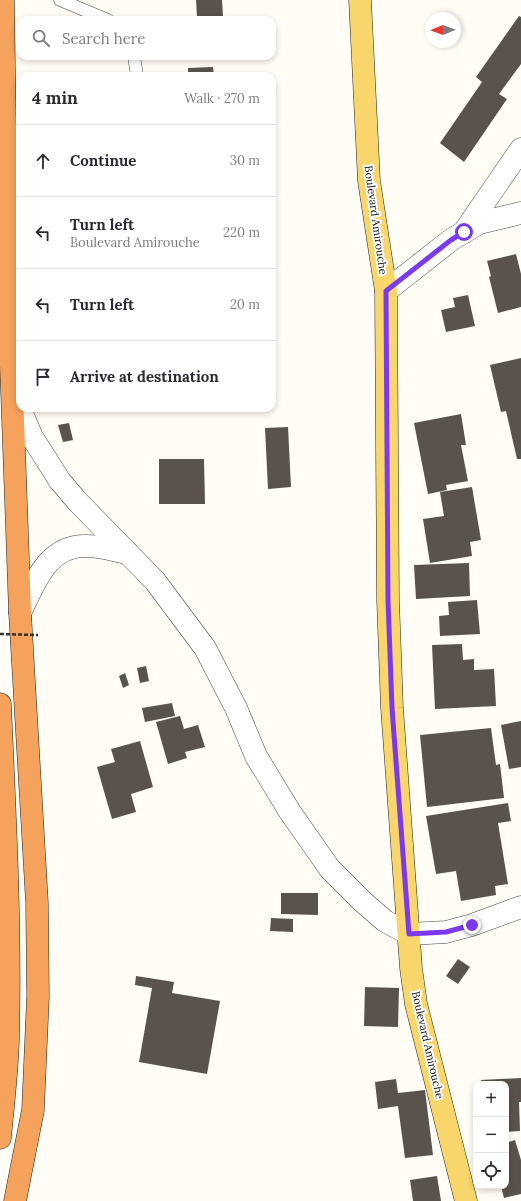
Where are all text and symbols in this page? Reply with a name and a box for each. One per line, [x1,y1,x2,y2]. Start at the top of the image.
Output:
north arrow [425,12,461,48]
search box [16,16,276,60]
icon: search [30,27,52,49]
text: Search here [62,29,145,48]
text: 4 min [32,87,78,109]
text: Walk · 270 m [184,90,260,107]
icon: ahead [32,150,54,172]
text: Continue [70,151,136,170]
text: 30 m [230,152,260,169]
street label: Boulevard Amirouche [361,165,391,275]
text: Turn left [70,215,134,234]
icon: left [32,222,54,244]
route start [455,223,473,241]
text: 220 m [223,224,260,241]
text: Boulevard Amirouche [70,234,200,251]
icon: left [32,294,54,316]
text: Turn left [70,295,134,314]
text: 20 m [230,296,260,313]
icon: arrive [32,366,54,388]
text: Arrive at destination [70,367,219,386]
route end [463,916,481,934]
street label: Boulevard Amirouche [409,990,447,1100]
map controls [473,1081,509,1189]
button: + [473,1081,509,1117]
button: − [473,1117,509,1153]
button: locate [473,1153,509,1189]

